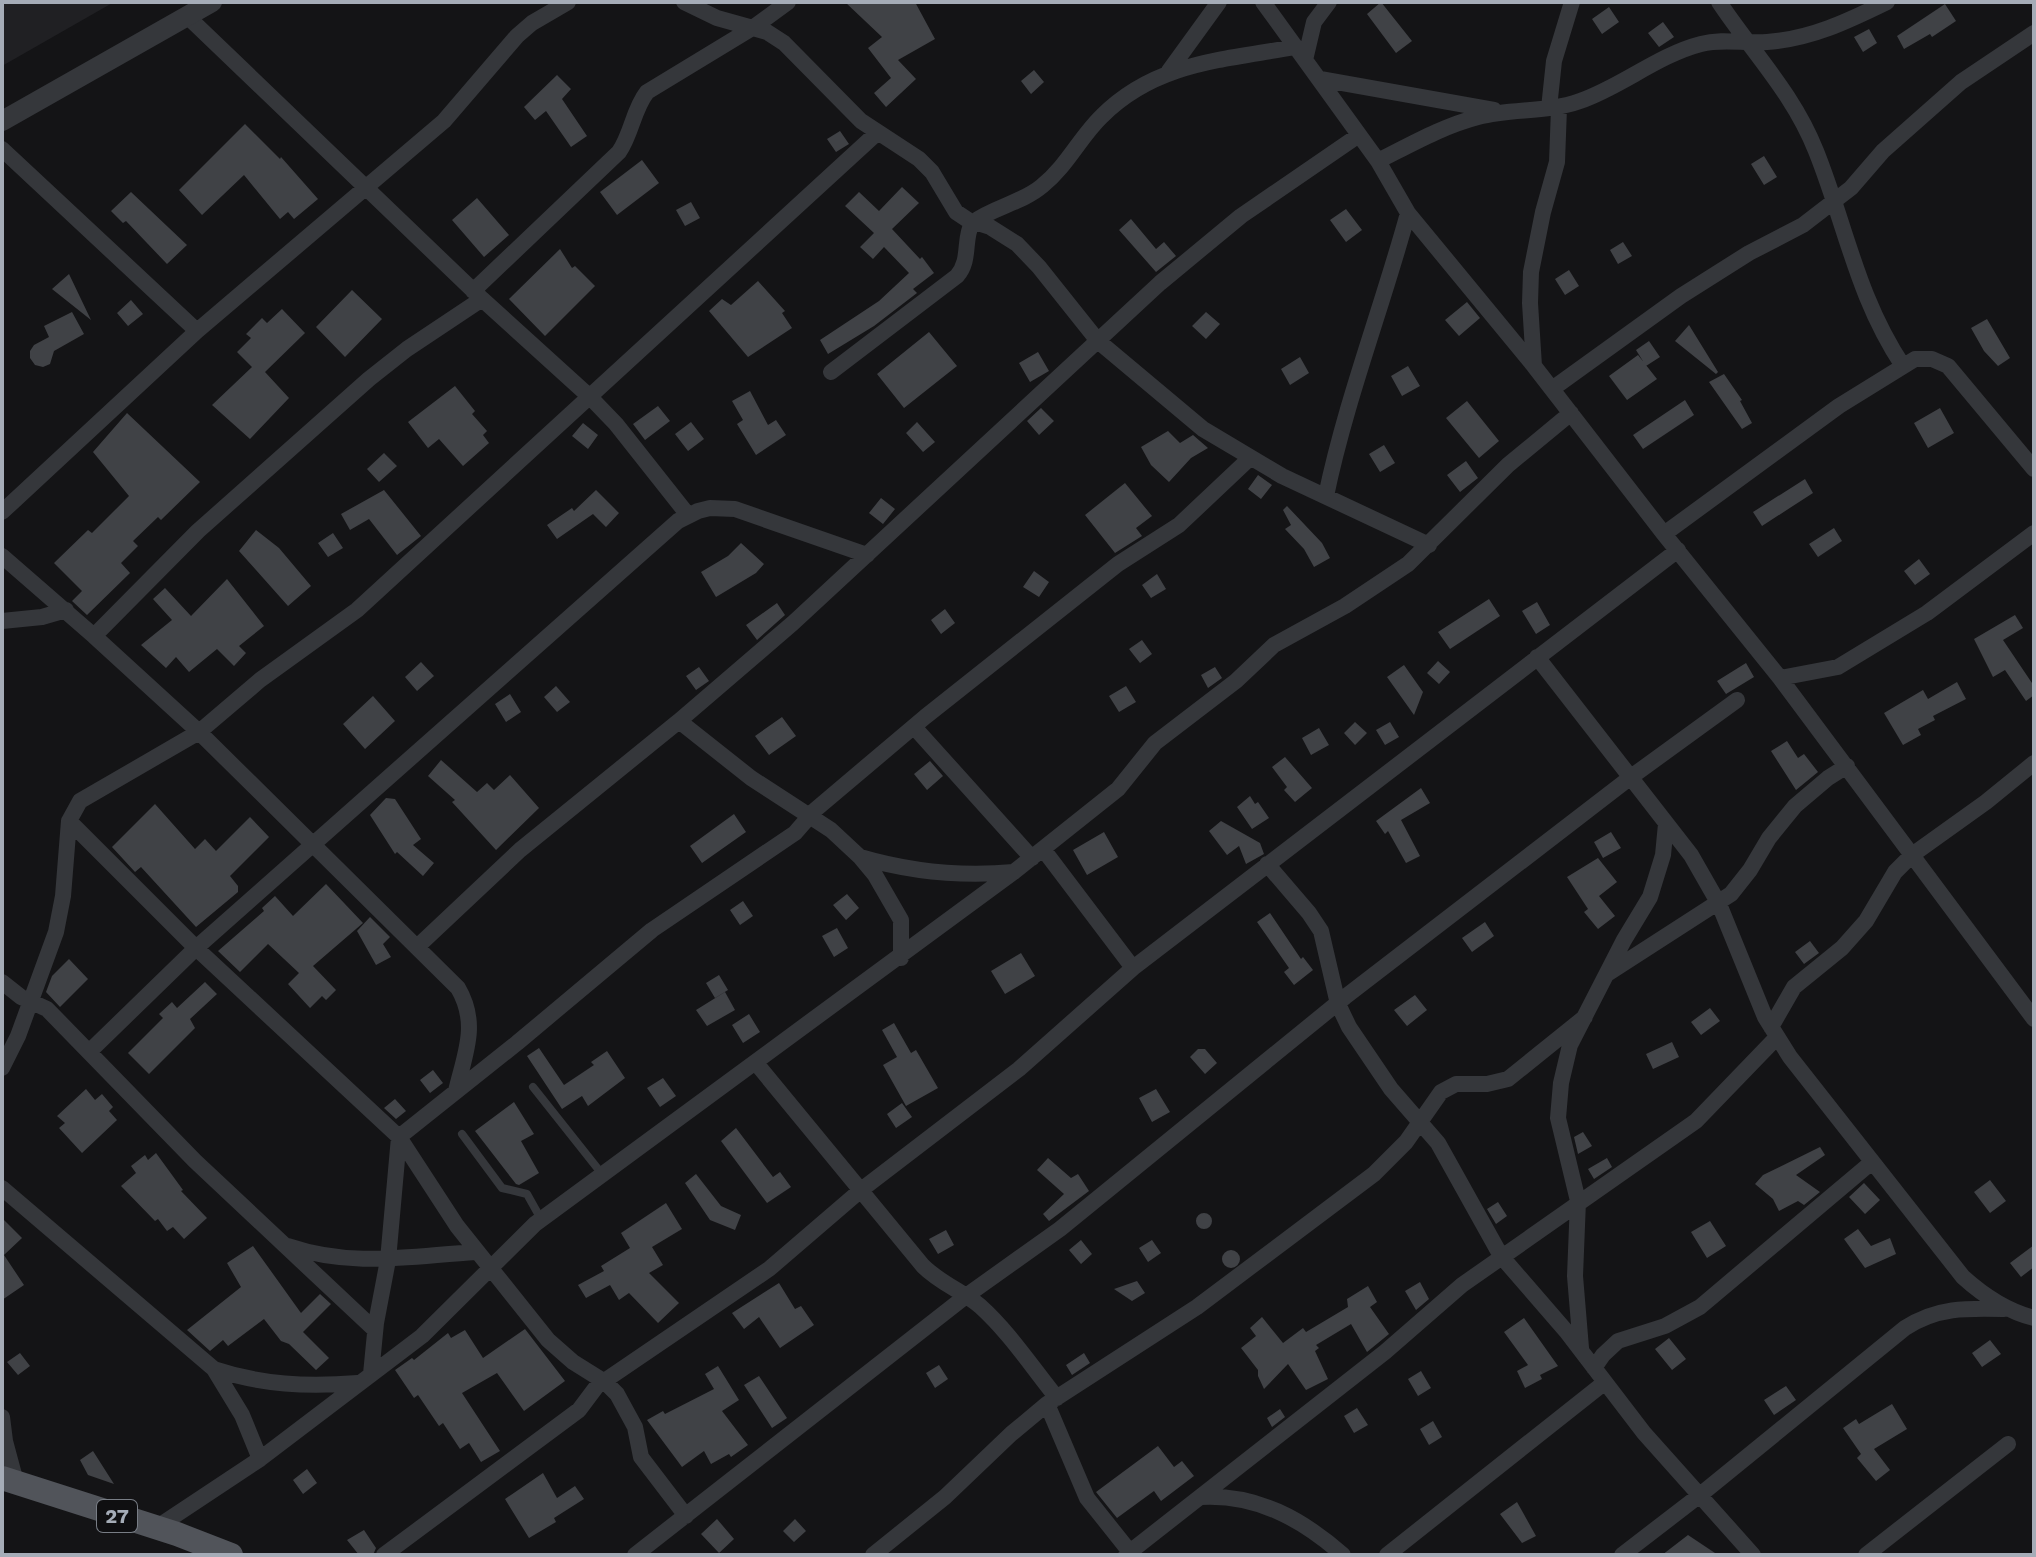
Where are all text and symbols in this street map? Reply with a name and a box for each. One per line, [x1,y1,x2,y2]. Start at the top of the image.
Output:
road number: 27 [97,1500,137,1532]

